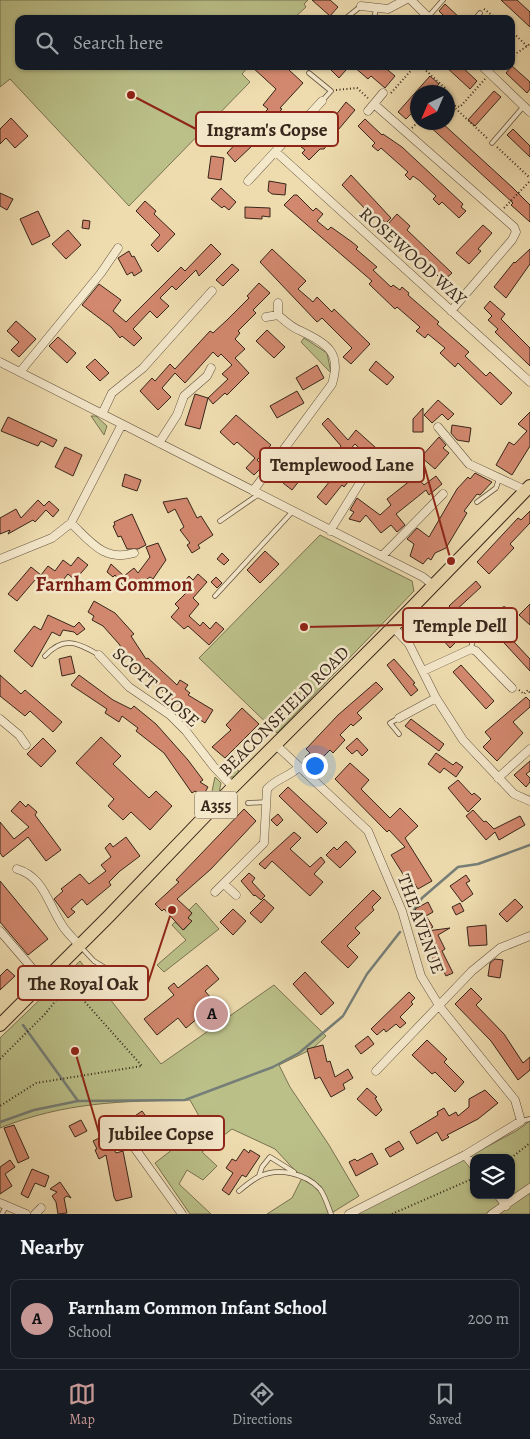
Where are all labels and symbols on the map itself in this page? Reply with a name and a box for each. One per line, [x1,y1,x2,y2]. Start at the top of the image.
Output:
north arrow [410,85,455,130]
callout: Ingram's Copse [196,112,338,146]
text: Ingram's Copse [206,117,328,143]
street label: ROSEWOOD WAY [354,201,473,311]
callout: Templewood Lane [260,448,424,482]
text: Templewood Lane [270,452,414,478]
district label: Farnham Common [35,571,193,598]
callout: Temple Dell [403,608,517,642]
text: Temple Dell [413,613,507,639]
street label: BEACONSFIELD ROAD [214,641,354,781]
street label: SCOTT CLOSE [107,642,205,732]
your location [302,753,328,779]
road number: A355 [195,792,237,818]
street label: THE AVENUE [392,871,450,977]
callout: The Royal Oak [18,966,148,1000]
text: The Royal Oak [28,971,138,997]
pin: A [196,995,228,1033]
callout: Jubilee Copse [99,1116,224,1150]
text: Jubilee Copse [108,1121,214,1147]

